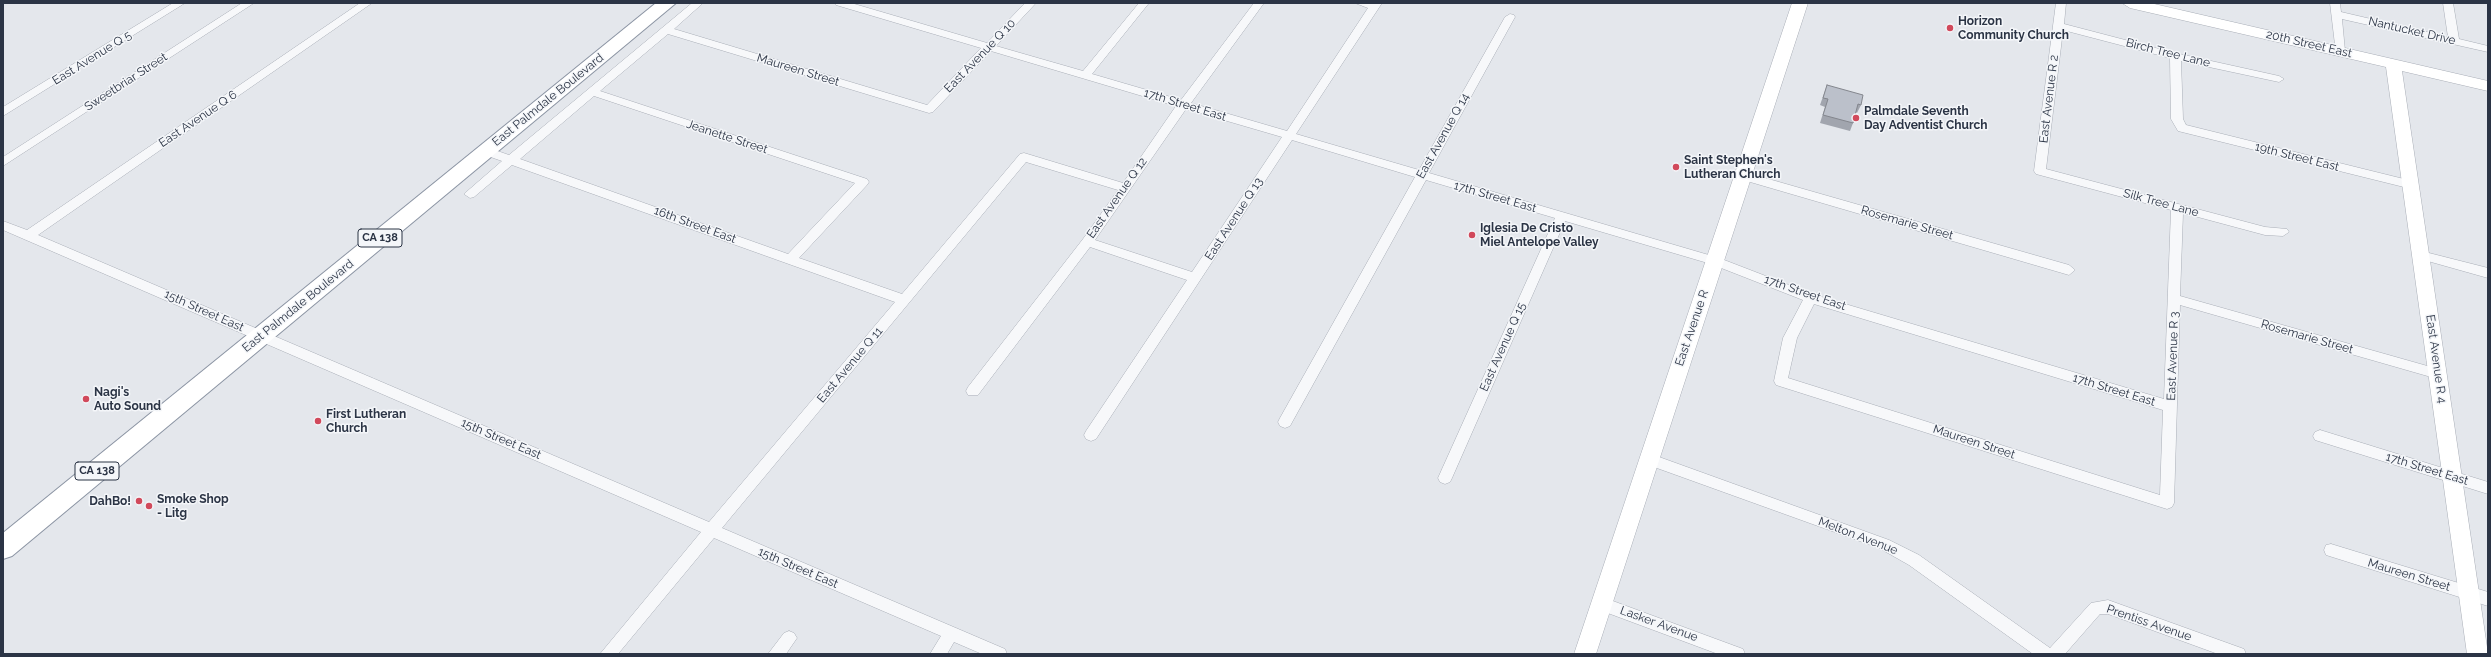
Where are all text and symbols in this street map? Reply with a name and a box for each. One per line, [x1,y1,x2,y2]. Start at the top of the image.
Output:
place label: Horizon Community Church [1958,14,2069,42]
street label: Nantucket Drive [2367,14,2457,48]
street label: East Avenue Q 10 [941,16,1019,96]
marker: Horizon Community Church [1945,23,1955,33]
street label: 20th Street East [2265,27,2353,61]
street label: East Avenue Q 5 [50,28,134,88]
street label: Birch Tree Lane [2124,36,2212,70]
street label: Sweetbriar Street [82,50,170,114]
street label: East Palmdale Boulevard [489,51,607,149]
street label: Maureen Street [755,51,841,89]
street label: East Avenue R 2 [2036,54,2062,144]
street label: 17th Street East [1142,86,1228,124]
street label: East Avenue Q 6 [156,88,240,150]
street label: East Avenue Q 14 [1414,91,1472,181]
place label: Palmdale Seventh Day Adventist Church [1864,104,1988,132]
marker: Palmdale Seventh Day Adventist Church [1851,113,1861,123]
street label: Jeanette Street [685,117,769,157]
street label: 19th Street East [2253,140,2341,174]
place label: Saint Stephen's Lutheran Church [1684,153,1781,181]
street label: East Avenue Q 12 [1084,155,1150,241]
marker: Saint Stephen's Lutheran Church [1671,162,1681,172]
street label: East Avenue Q 13 [1202,175,1266,263]
street label: 17th Street East [1452,178,1538,216]
street label: Silk Tree Lane [2122,186,2200,220]
street label: 16th Street East [652,203,738,247]
street label: Rosemarie Street [1859,203,1955,243]
place label: Iglesia De Cristo Miel Antelope Valley [1480,221,1599,249]
road number: CA 138 [358,229,402,247]
marker: Iglesia De Cristo Miel Antelope Valley [1467,230,1477,240]
street label: East Palmdale Boulevard [239,257,357,355]
street label: 17th Street East [1762,272,1848,314]
street label: 15th Street East [162,287,246,335]
street label: East Avenue R [1672,288,1712,368]
street label: East Avenue Q 15 [1477,300,1529,394]
street label: East Avenue R 3 [2164,311,2182,401]
street label: East Avenue R 4 [2423,314,2449,404]
street label: Rosemarie Street [2259,317,2355,357]
street label: East Avenue Q 11 [814,324,886,406]
street label: 17th Street East [2071,371,2157,409]
place label: Nagi's Auto Sound [94,385,161,413]
marker: Nagi's Auto Sound [81,394,91,404]
place label: First Lutheran Church [326,407,406,435]
marker: First Lutheran Church [313,416,323,426]
street label: 15th Street East [459,416,543,462]
street label: Maureen Street [1931,422,2017,462]
street label: 17th Street East [2384,450,2470,488]
road number: CA 138 [75,462,119,480]
place label: Smoke Shop - Litg [157,492,229,520]
place label: DahBo! [89,494,131,508]
marker: DahBo! [134,496,144,506]
marker: Smoke Shop - Litg [144,501,154,511]
street label: Melton Avenue [1816,514,1900,558]
street label: 15th Street East [756,545,840,591]
street label: Maureen Street [2366,556,2452,594]
street label: Prentiss Avenue [2105,602,2193,644]
street label: Lasker Avenue [1618,603,1700,645]

